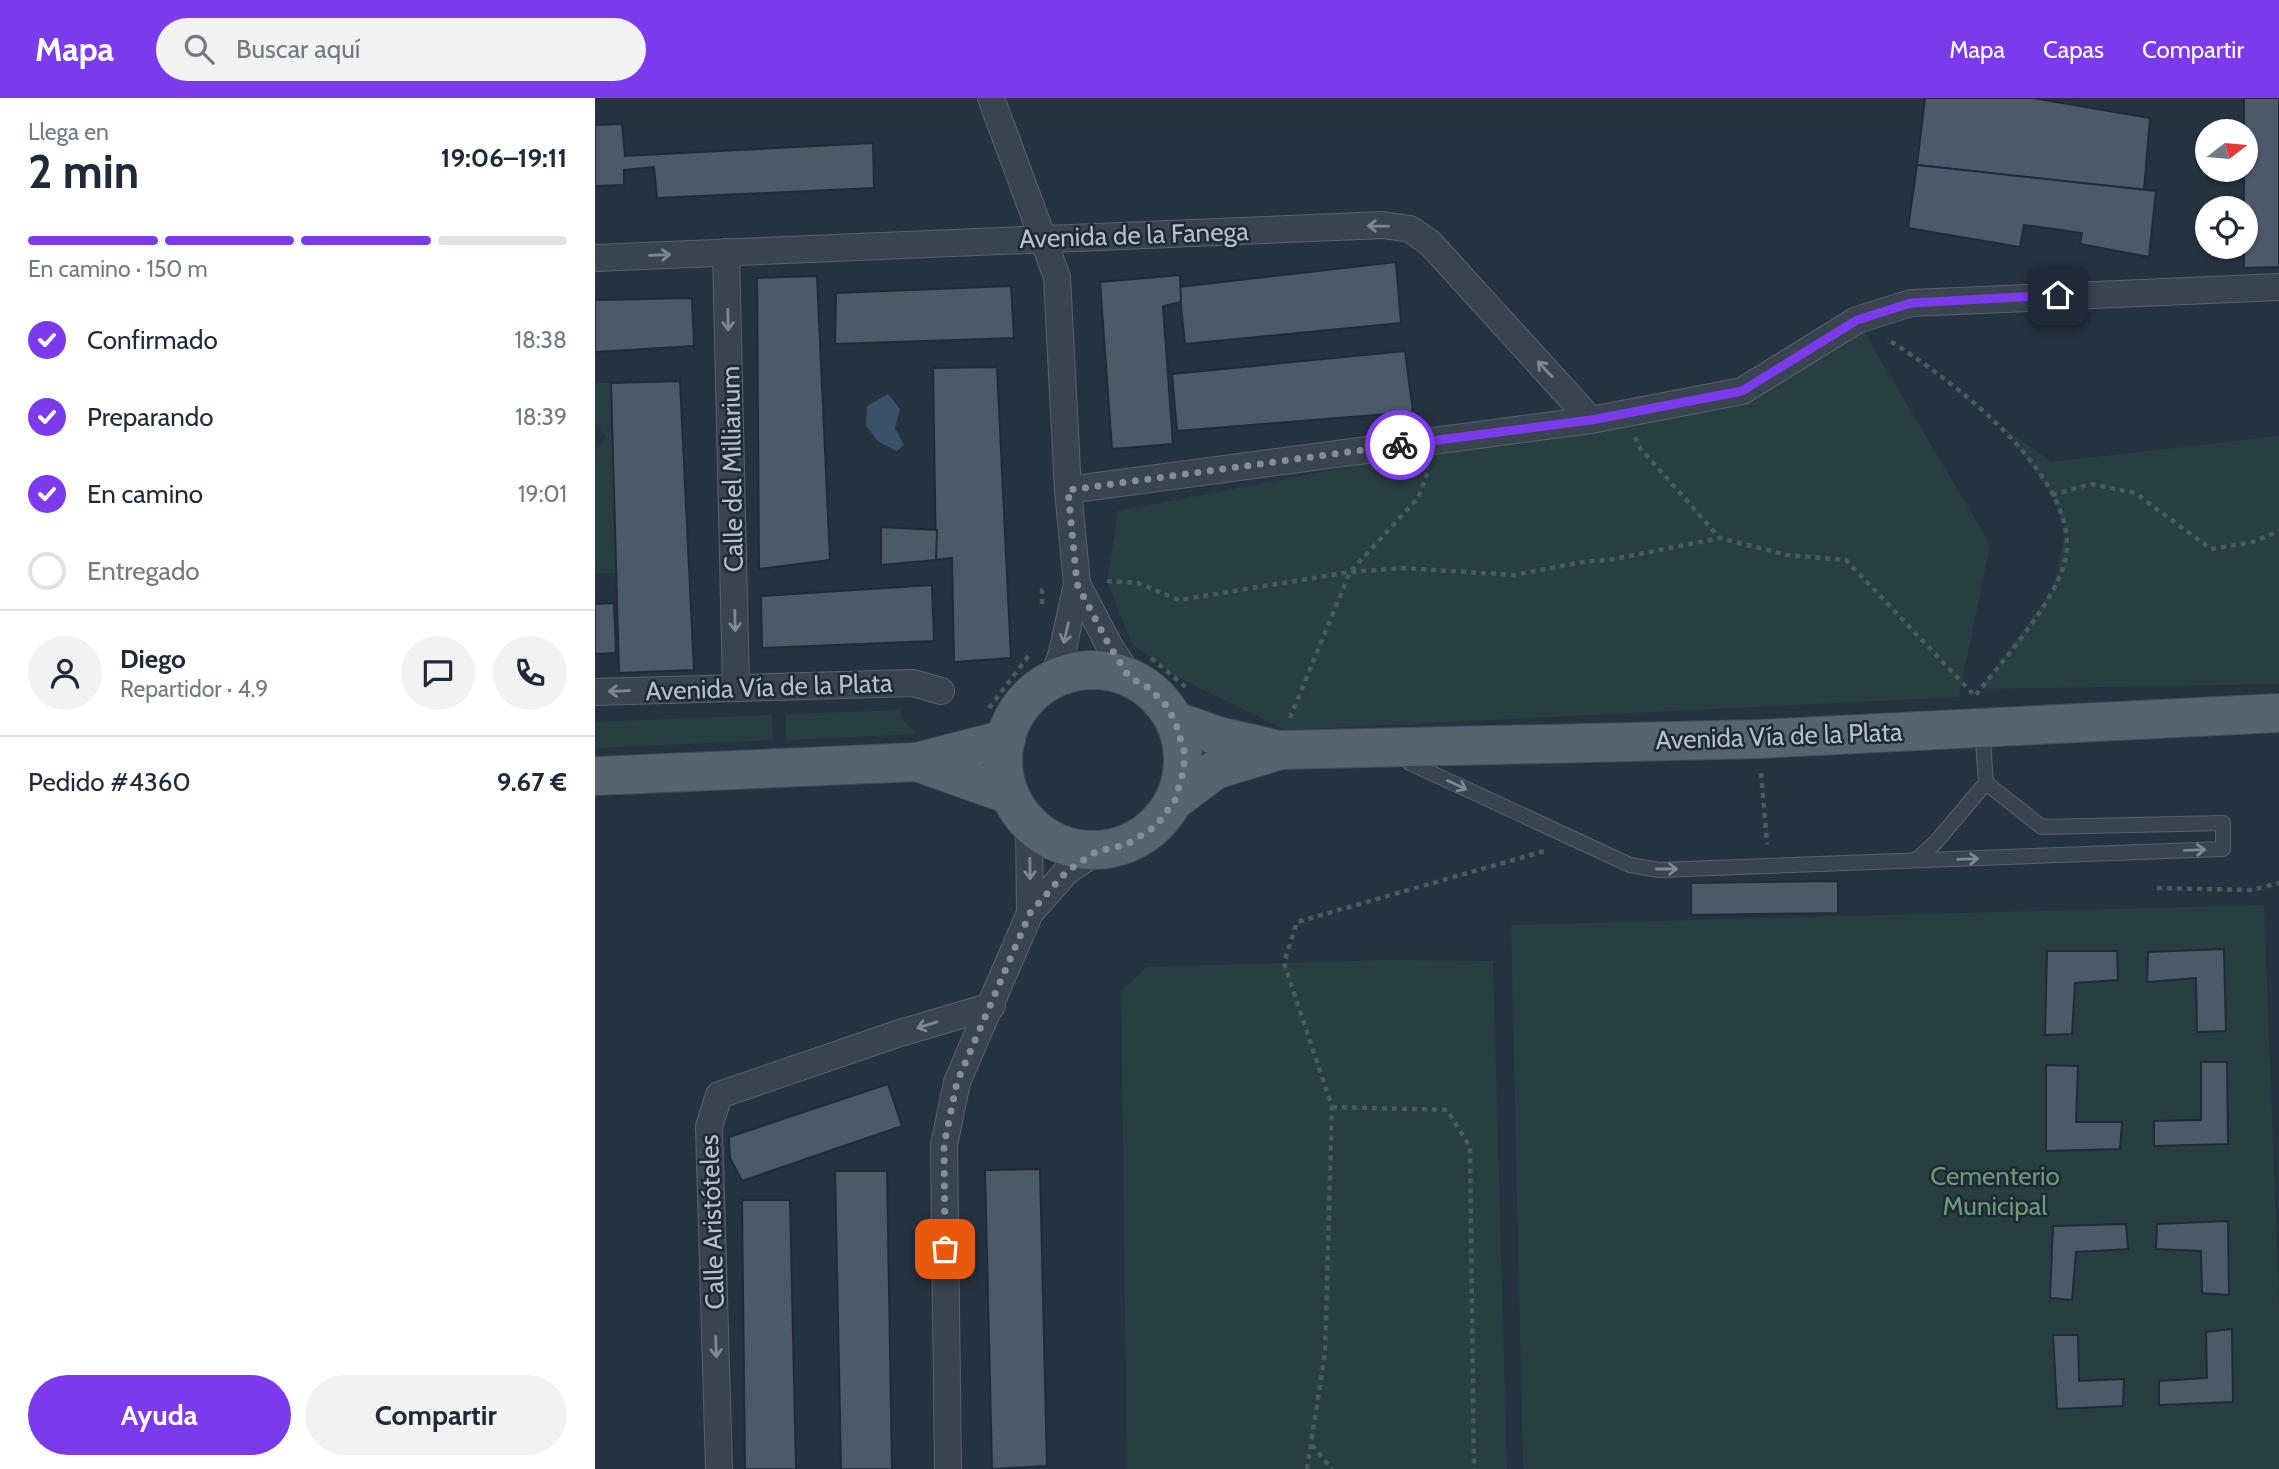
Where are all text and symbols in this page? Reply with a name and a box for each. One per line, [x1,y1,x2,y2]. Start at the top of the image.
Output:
search box [156,18,646,81]
text: Mapa [35,29,114,69]
icon: search [180,30,218,68]
text: Buscar aquí [236,33,360,65]
text: Mapa [1949,35,2005,64]
text: Capas [2043,35,2104,64]
text: Compartir [2142,35,2244,64]
text: Llega en [28,118,109,146]
north arrow [2195,119,2257,182]
map controls [2195,119,2258,259]
text: 19:06–19:11 [441,142,567,174]
text: 2 min [28,144,139,200]
button: locate [2195,196,2258,259]
street label: Avenida de la Fanega [1019,215,1250,255]
one-way arrow [1367,219,1390,233]
one-way arrow [649,248,672,261]
text: En camino · 150 m [28,255,208,283]
pin [2028,265,2088,325]
icon: home [2039,276,2077,314]
one-way arrow [721,308,735,331]
icon: check [28,321,66,359]
text: Confirmado [87,324,218,356]
text: 18:38 [514,326,567,354]
one-way arrow [1537,361,1554,378]
street label: Calle del Milliarium [714,366,750,572]
icon: check [28,398,66,436]
text: Preparando [87,401,214,433]
text: 18:39 [515,403,567,431]
courier [1365,410,1435,480]
icon: bike [1381,426,1419,464]
icon: check [28,475,66,513]
text: En camino [87,478,203,510]
text: 19:01 [518,480,567,508]
text: Entregado [87,555,200,587]
one-way arrow [728,609,742,632]
one-way arrow [1059,621,1072,643]
button: person [28,636,102,710]
button: chat [401,636,475,710]
button: phone [493,636,567,710]
text: Diego [120,643,186,675]
street label: Avenida Vía de la Plata [645,667,894,707]
text: Repartidor · 4.9 [120,675,268,703]
one-way arrow [608,684,631,698]
street label: Avenida Vía de la Plata [1655,716,1904,756]
text: Pedido #4360 [28,766,191,798]
text: 9.67 € [497,766,567,798]
one-way arrow [1446,779,1468,792]
one-way arrow [2183,844,2206,857]
one-way arrow [1956,852,1979,865]
one-way arrow [1023,857,1036,880]
one-way arrow [1655,862,1678,876]
one-way arrow [916,1020,938,1033]
street label: Calle Aristóteles [693,1134,731,1310]
park label: Cementerio Municipal [1930,1160,2060,1222]
pin [915,1219,975,1279]
icon: bag [926,1230,964,1268]
one-way arrow [709,1335,722,1358]
button: Ayuda [28,1375,291,1455]
button: Compartir [305,1375,567,1455]

